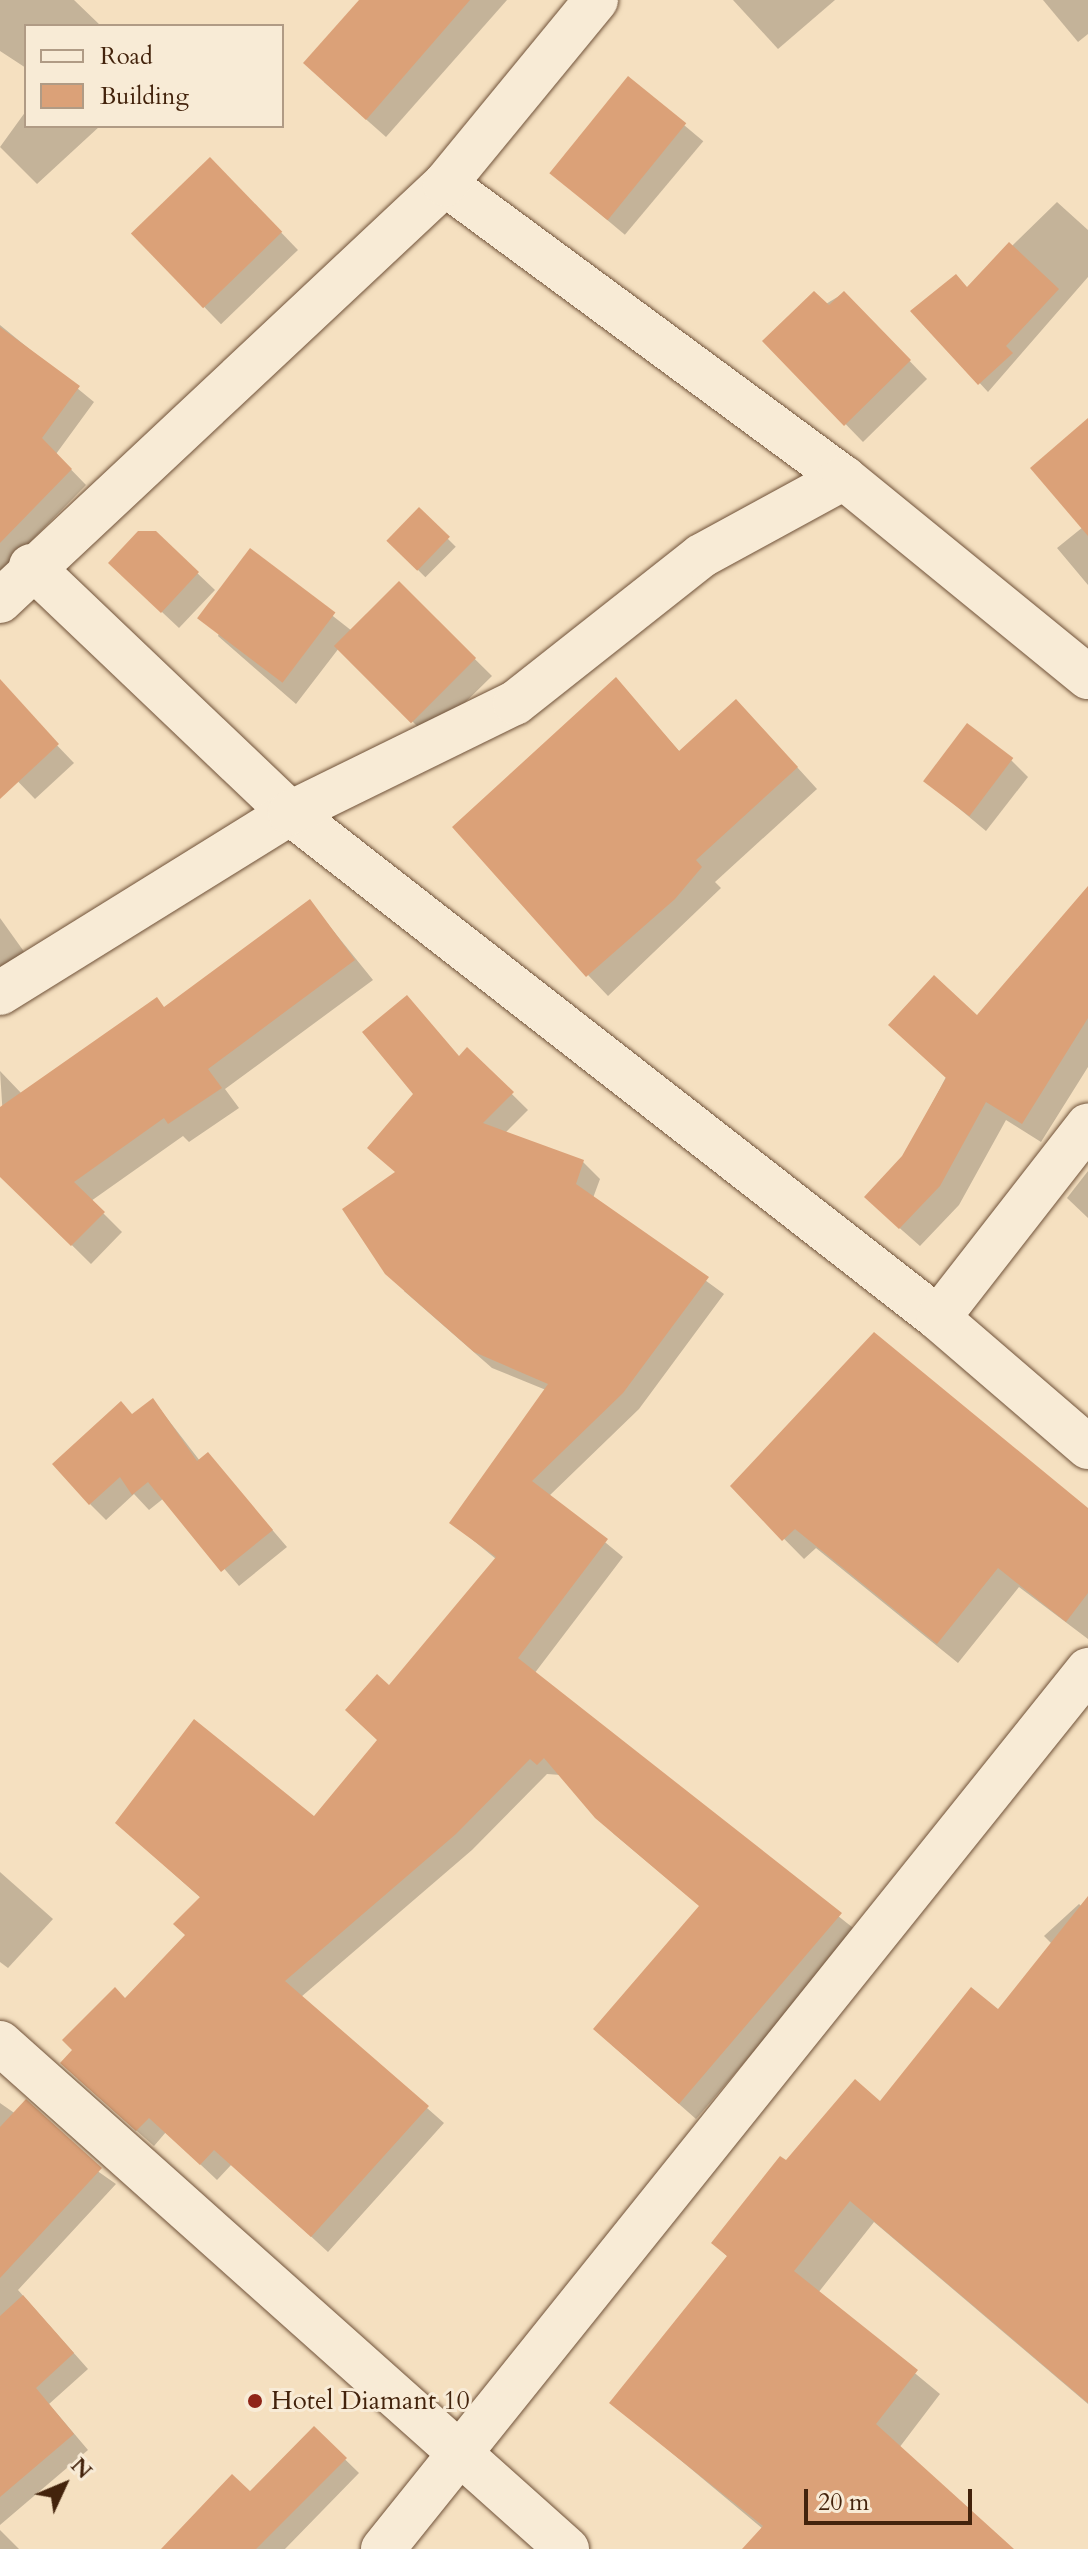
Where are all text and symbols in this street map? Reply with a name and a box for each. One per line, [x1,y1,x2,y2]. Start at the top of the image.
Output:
legend [24,24,284,128]
text: Road [100,40,153,73]
text: Building [100,80,189,113]
place label: Hotel Diamant 10 [271,2385,470,2417]
marker: Hotel Diamant 10 [246,2392,264,2410]
north arrow [24,2445,104,2525]
text: N [64,2451,99,2486]
scale bar [808,2473,976,2523]
text: 20 m [818,2486,869,2519]

